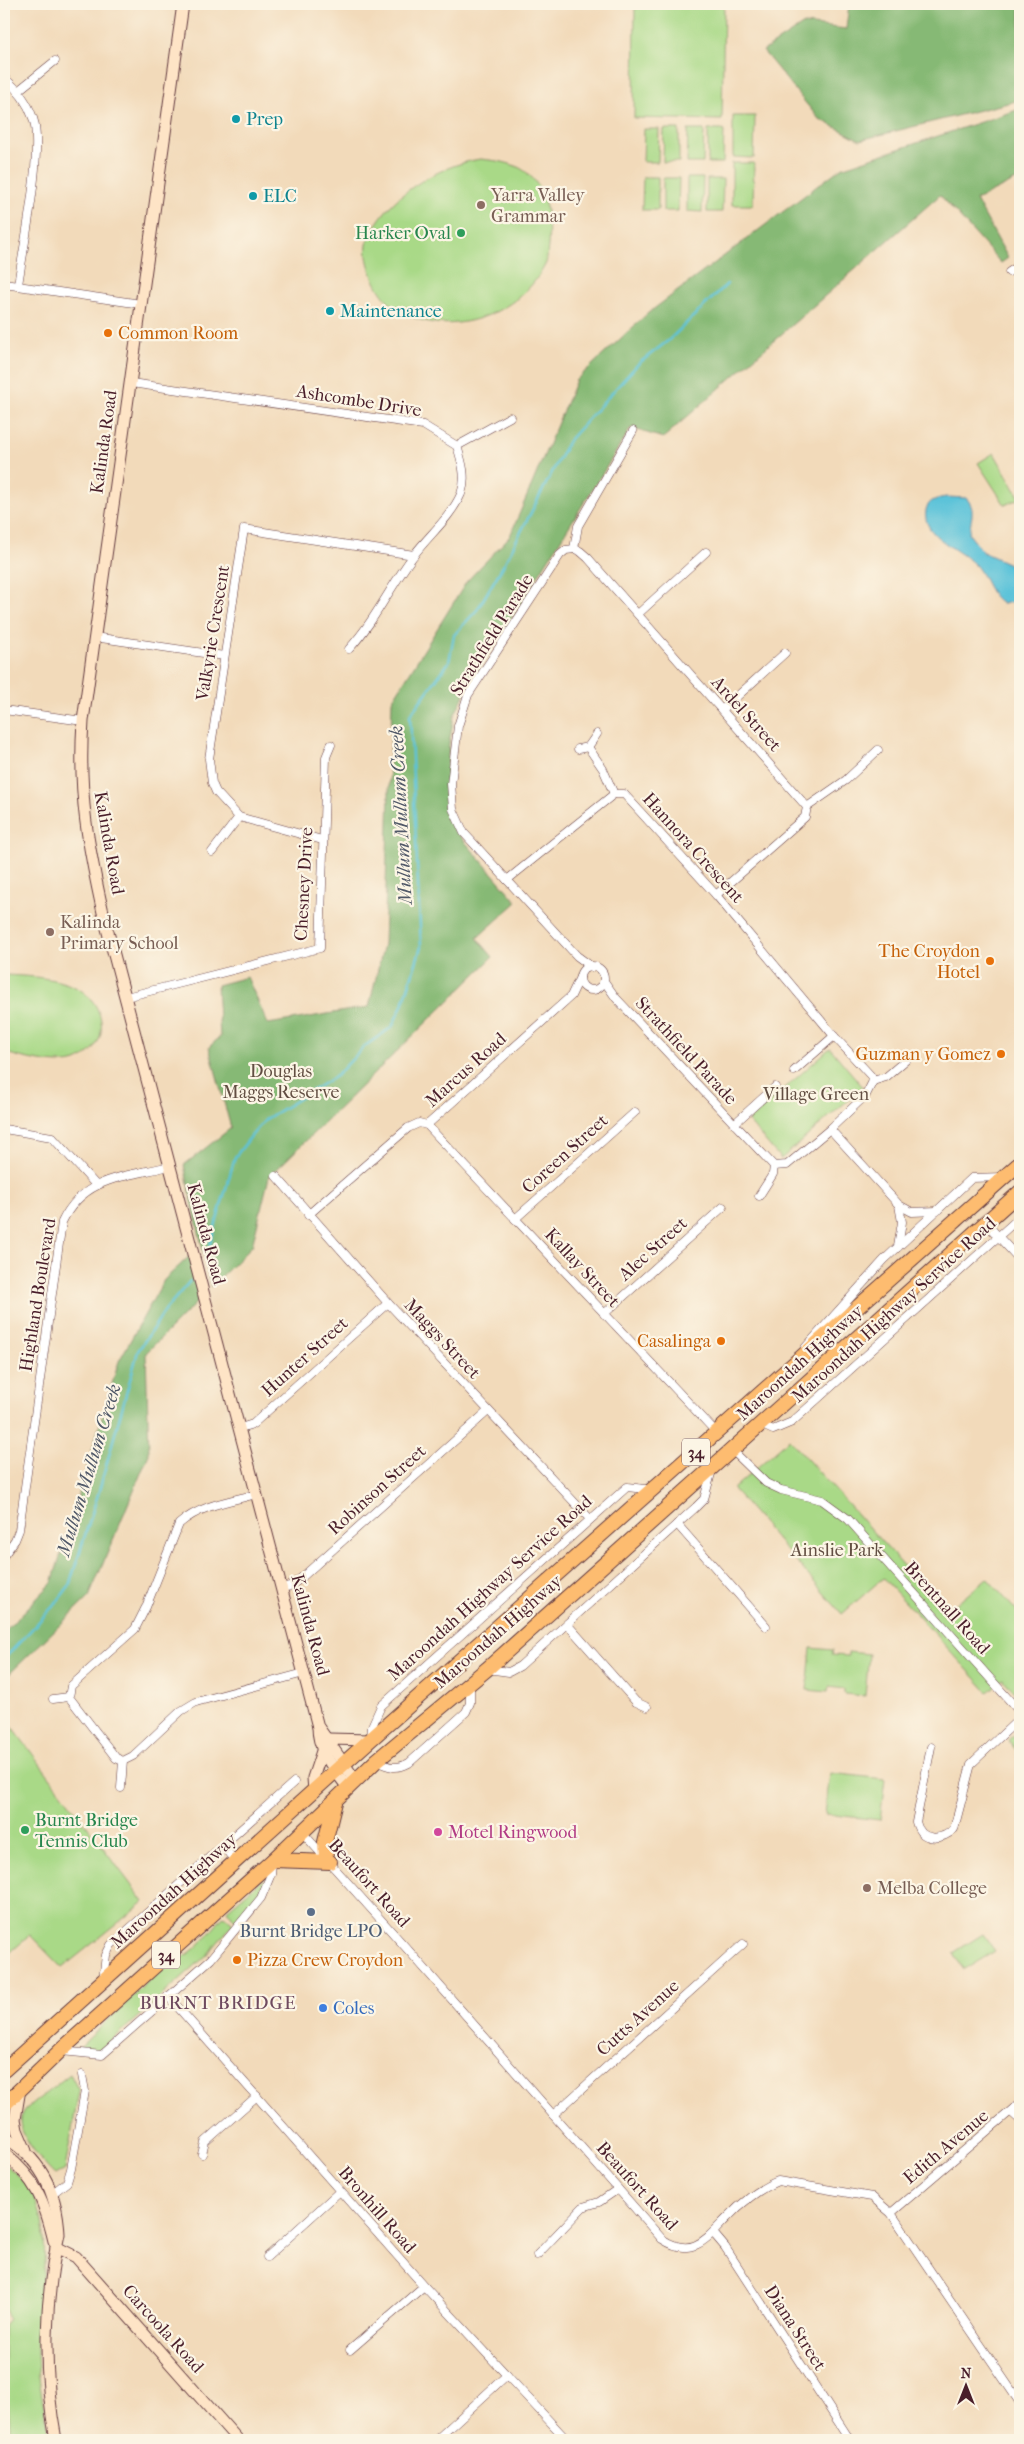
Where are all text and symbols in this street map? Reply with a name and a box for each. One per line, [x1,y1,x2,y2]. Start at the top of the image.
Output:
place label: Prep [246,109,283,130]
marker: Prep [230,113,242,125]
place label: Yarra Valley Grammar [490,185,586,227]
place label: ELC [263,186,297,207]
marker: ELC [247,190,259,202]
marker: Yarra Valley Grammar [475,199,487,211]
place label: Harker Oval [355,223,451,244]
marker: Harker Oval [455,227,467,239]
place label: Maintenance [340,301,442,322]
marker: Maintenance [324,305,336,317]
place label: Common Room [118,323,238,344]
marker: Common Room [102,327,114,339]
street label: Ashcombe Drive [294,381,423,421]
street label: Kalinda Road [86,389,122,495]
street label: Valkyrie Crescent [192,563,234,703]
street label: Strathfield Parade [446,570,538,700]
street label: Ardel Street [706,671,786,756]
water label: Mullum Mullum Creek [385,725,417,907]
street label: Hannora Crescent [638,789,748,908]
street label: Kalinda Road [90,790,128,896]
street label: Chesney Drive [291,826,317,942]
place label: Kalinda Primary School [60,912,179,954]
marker: Kalinda Primary School [44,926,56,938]
place label: The Croydon Hotel [878,941,981,983]
marker: The Croydon Hotel [984,955,996,967]
street label: Strathfield Parade [631,993,741,1109]
street label: Marcus Road [421,1028,511,1112]
place label: Guzman y Gomez [856,1044,991,1065]
marker: Guzman y Gomez [995,1048,1007,1060]
park label: Douglas Maggs Reserve [222,1061,340,1103]
park label: Village Green [762,1084,870,1105]
street label: Coreen Street [518,1110,613,1198]
street label: Kalinda Road [182,1181,230,1287]
street label: Alec Street [614,1212,692,1286]
street label: Maroondah Highway Service Road [787,1213,1001,1407]
street label: Highland Boulevard [15,1216,61,1373]
street label: Kallay Street [540,1224,624,1312]
street label: Maggs Street [400,1295,485,1384]
street label: Maroondah Highway [732,1301,868,1425]
street label: Hunter Street [258,1312,353,1401]
place label: Casalinga [637,1331,712,1352]
marker: Casalinga [715,1335,727,1347]
water label: Mullum Mullum Creek [52,1381,126,1561]
road number: 34 [682,1438,710,1465]
street label: Robinson Street [324,1440,431,1539]
street label: Maroondah Highway Service Road [383,1491,597,1685]
park label: Ainslie Park [790,1540,884,1561]
street label: Brentnall Road [900,1557,994,1659]
street label: Maroondah Highway [430,1571,566,1693]
street label: Kalinda Road [286,1572,334,1678]
place label: Burnt Bridge Tennis Club [35,1810,138,1852]
place label: Motel Ringwood [448,1822,577,1843]
marker: Burnt Bridge Tennis Club [19,1824,31,1836]
marker: Motel Ringwood [432,1826,444,1838]
street label: Maroondah Highway [107,1828,242,1953]
street label: Beaufort Road [324,1834,414,1932]
place label: Melba College [877,1878,987,1899]
marker: Melba College [861,1882,873,1894]
marker: Burnt Bridge LPO [305,1906,317,1918]
place label: Burnt Bridge LPO [240,1921,382,1942]
road number: 34 [152,1942,180,1968]
place label: Pizza Crew Croydon [247,1950,404,1971]
marker: Pizza Crew Croydon [231,1954,243,1966]
street label: Cutts Avenue [592,1975,684,2060]
district label: BURNT BRIDGE [139,1992,297,2014]
place label: Coles [333,1998,375,2019]
marker: Coles [317,2002,329,2014]
street label: Edith Avenue [899,2105,993,2189]
street label: Beaufort Road [592,2137,682,2235]
street label: Bronhill Road [334,2162,420,2258]
street label: Carcoola Road [118,2281,208,2378]
street label: Diana Street [760,2281,831,2375]
north arrow [942,2362,992,2412]
text: N [961,2365,972,2382]

